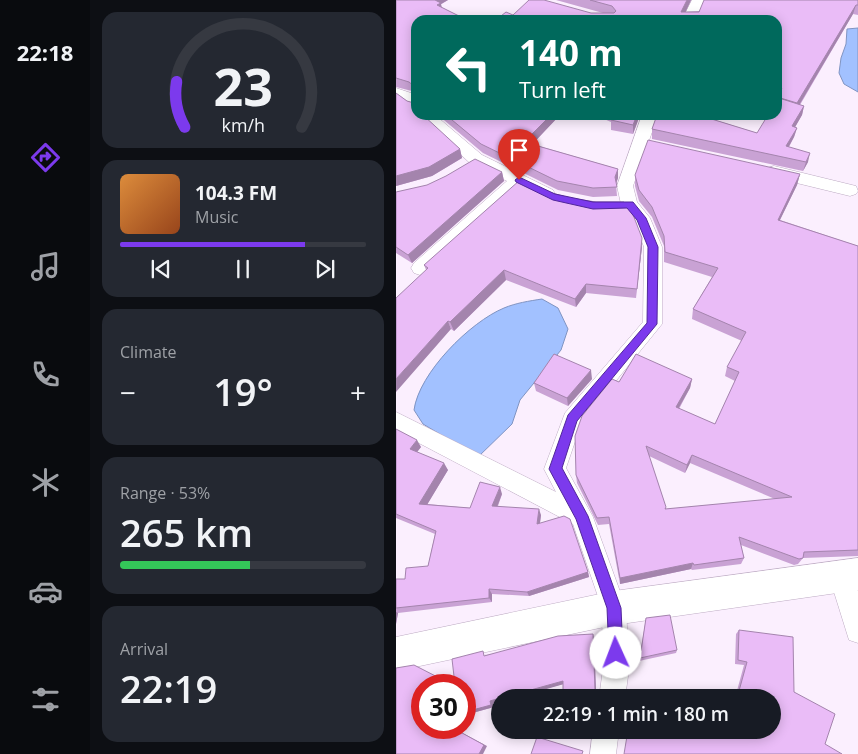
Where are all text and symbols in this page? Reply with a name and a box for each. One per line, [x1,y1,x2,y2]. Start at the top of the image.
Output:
text: 140 m [519,29,623,76]
icon: left [436,35,501,100]
text: 22:18 [17,37,73,67]
text: 23 [213,50,273,121]
text: Turn left [519,74,606,104]
text: km/h [221,113,265,137]
pin [498,129,540,180]
icon: arrive [505,136,533,164]
icon: directions [28,140,63,175]
text: 104.3 FM [195,180,277,206]
text: Music [195,206,239,228]
icon: music [28,249,63,284]
icon: previous [147,255,175,283]
icon: pause [229,255,257,283]
icon: next [311,255,339,283]
text: Climate [120,341,177,363]
icon: phone [28,357,63,392]
text: 19° [213,365,273,417]
text: − [120,373,136,411]
text: + [350,373,366,411]
icon: climate [28,465,63,500]
text: Range · 53% [120,482,210,504]
text: 265 km [120,506,253,558]
icon: car [28,574,63,609]
position arrow [589,626,641,678]
text: Arrival [120,638,168,660]
text: 22:19 [120,662,217,714]
speed limit sign: 30 [411,674,476,739]
icon: filters [28,682,63,717]
text: 22:19 · 1 min · 180 m [543,701,729,727]

